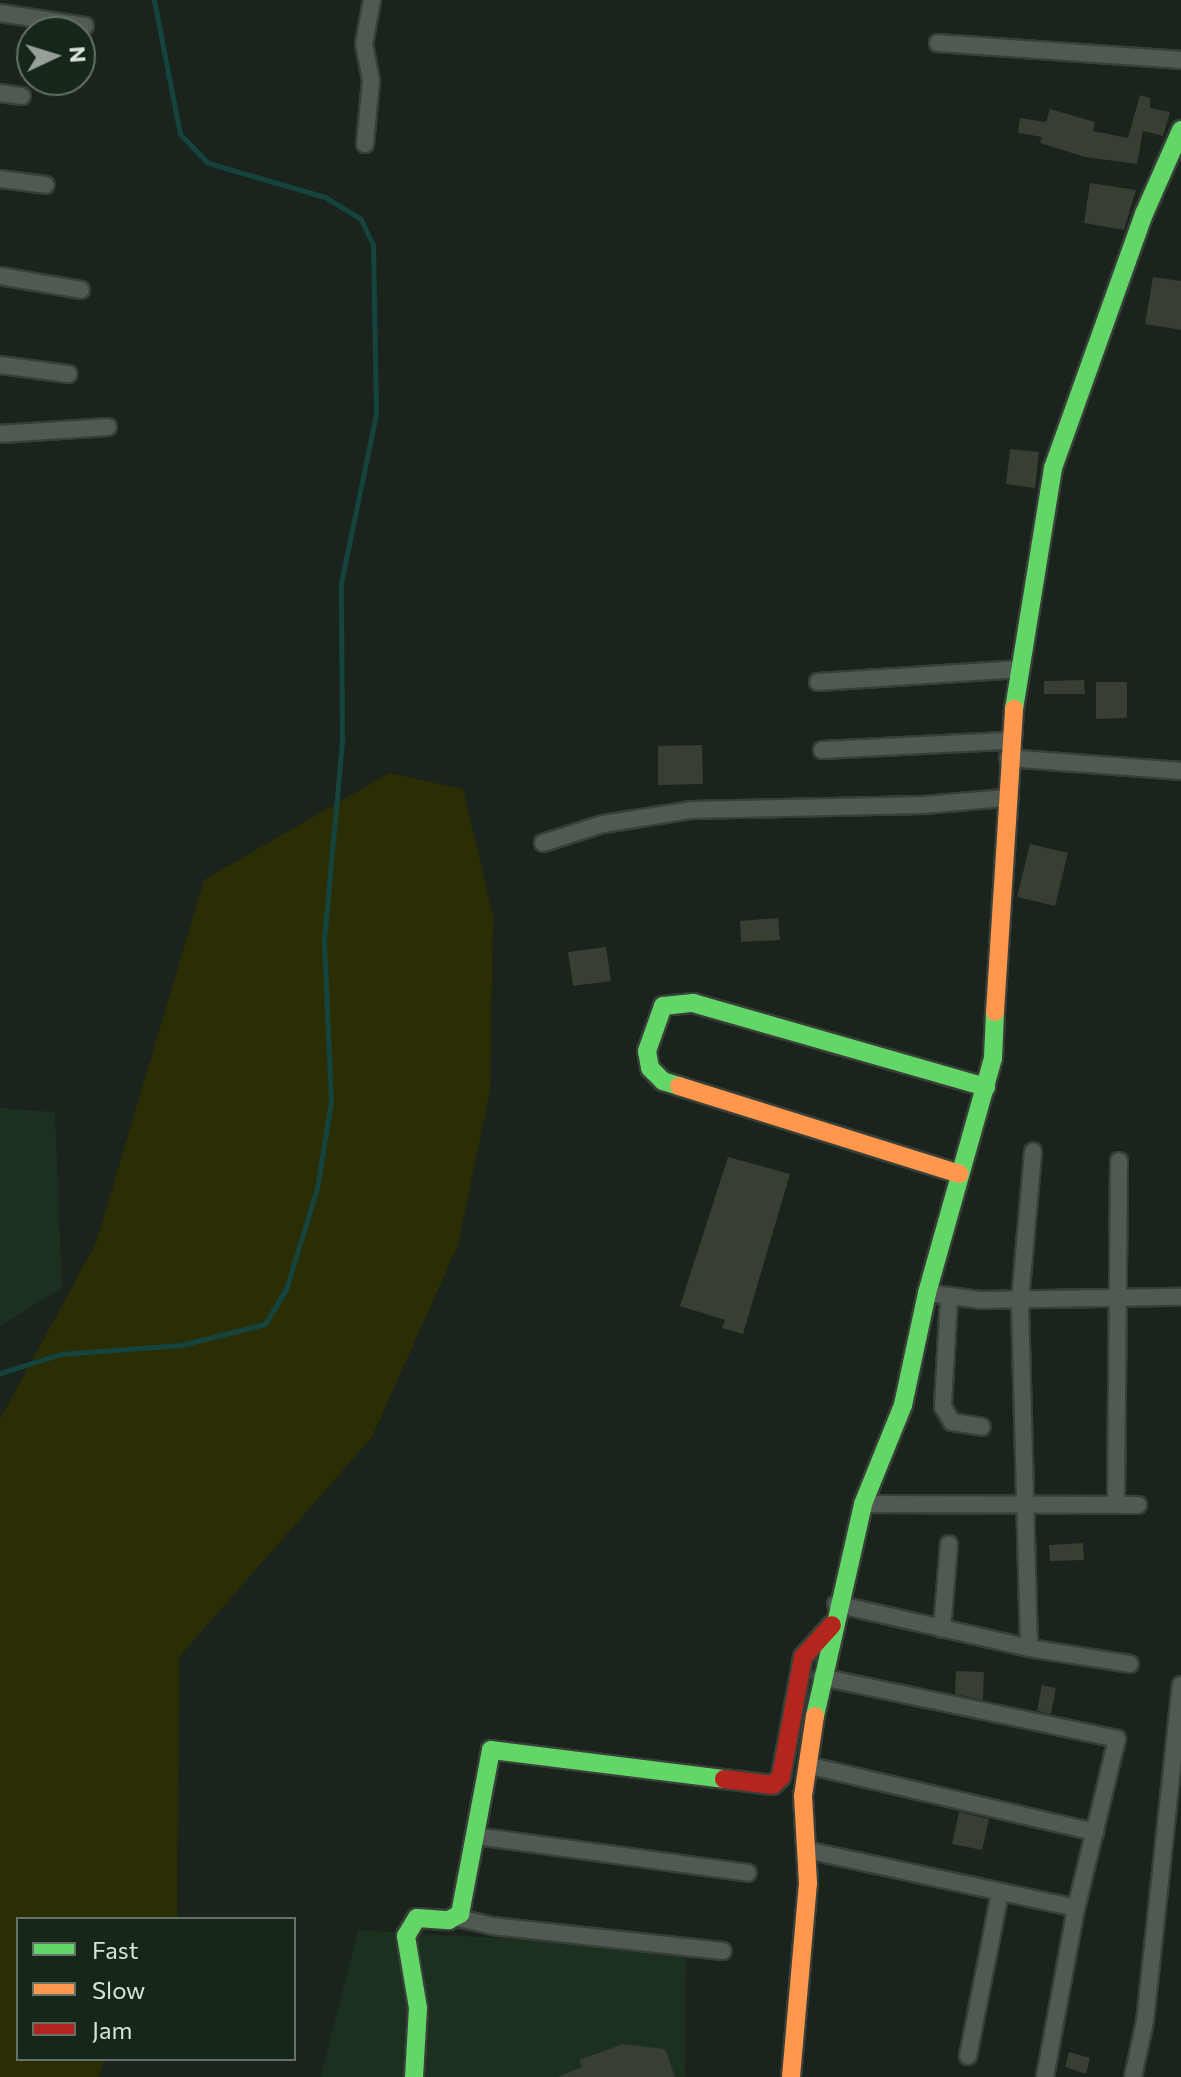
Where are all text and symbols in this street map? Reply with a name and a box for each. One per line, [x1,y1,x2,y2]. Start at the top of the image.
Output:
north arrow [16,16,96,96]
text: N [64,45,92,64]
legend [16,1917,296,2061]
text: Fast [92,1935,139,1964]
text: Slow [92,1975,145,2004]
text: Jam [92,2015,132,2044]

